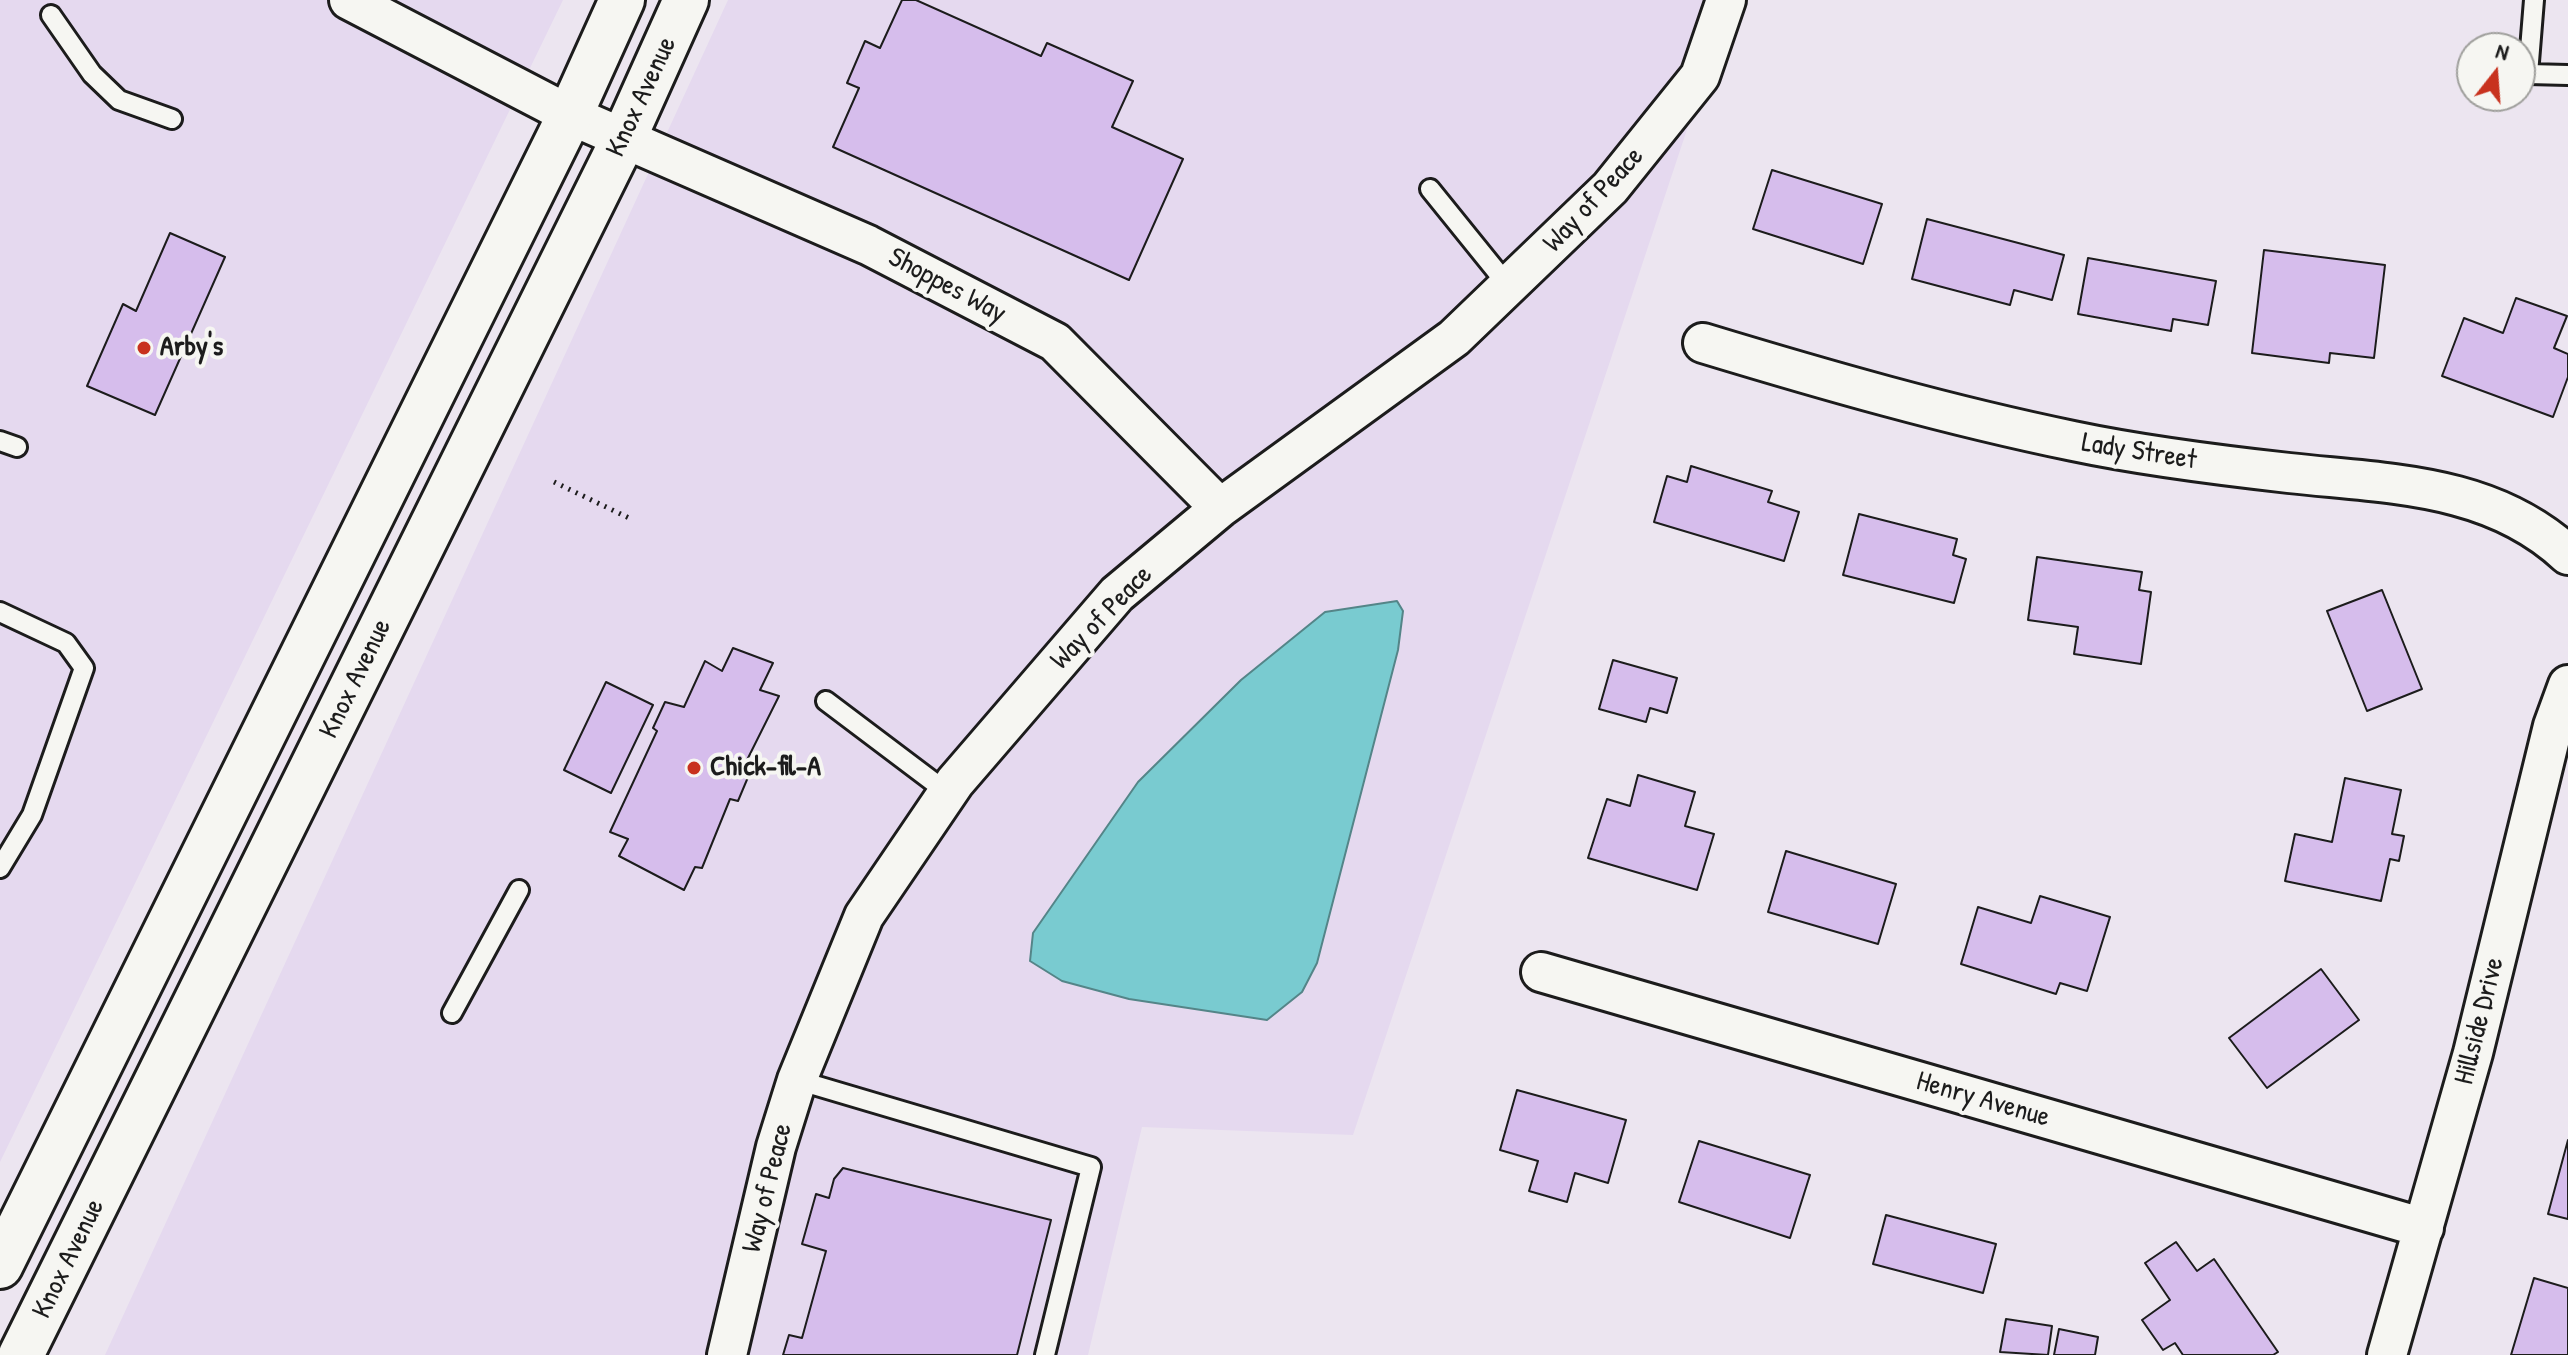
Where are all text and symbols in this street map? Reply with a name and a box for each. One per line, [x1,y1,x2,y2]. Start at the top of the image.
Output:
street label: Knox Avenue [600,32,684,162]
north arrow [2456,32,2536,112]
text: N [2492,35,2512,67]
street label: Way of Peace [1537,140,1651,260]
street label: Shoppes Way [882,241,1012,331]
place label: Arby's [160,331,223,365]
marker: Arby's [135,339,153,357]
street label: Lady Street [2079,426,2199,478]
street label: Way of Peace [1044,559,1160,677]
street label: Knox Avenue [313,614,399,744]
place label: Chick-fil-A [710,751,821,785]
marker: Chick-fil-A [685,759,703,777]
street label: Hillside Drive [2448,954,2512,1088]
street label: Henry Avenue [1913,1065,2053,1135]
street label: Way of Peace [736,1120,800,1256]
street label: Knox Avenue [26,1194,112,1324]

